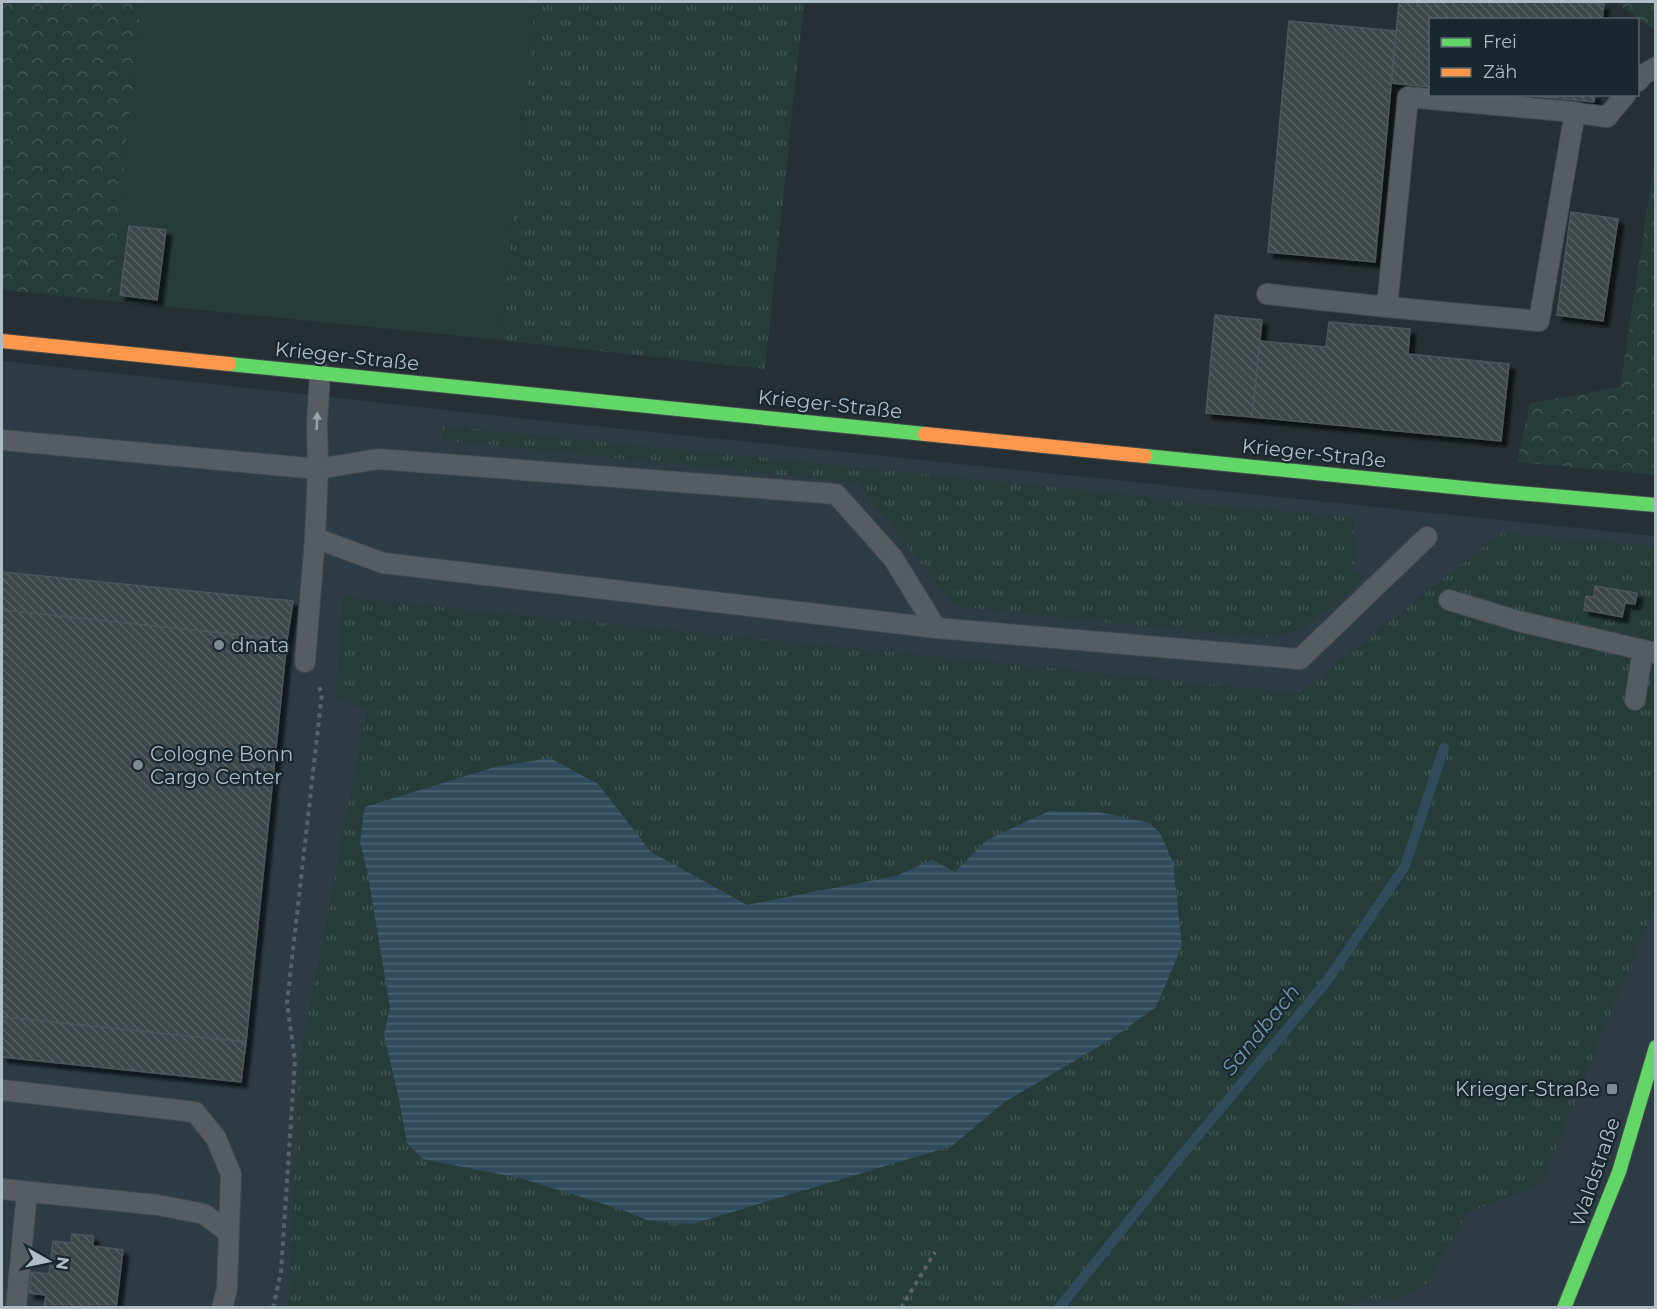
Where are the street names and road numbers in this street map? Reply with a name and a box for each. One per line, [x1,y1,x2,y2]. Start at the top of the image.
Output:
street label: Krieger-Straße [274,336,420,376]
street label: Krieger-Straße [757,384,903,424]
street label: Krieger-Straße [1241,433,1387,473]
street label: Waldstraße [1565,1114,1625,1230]

